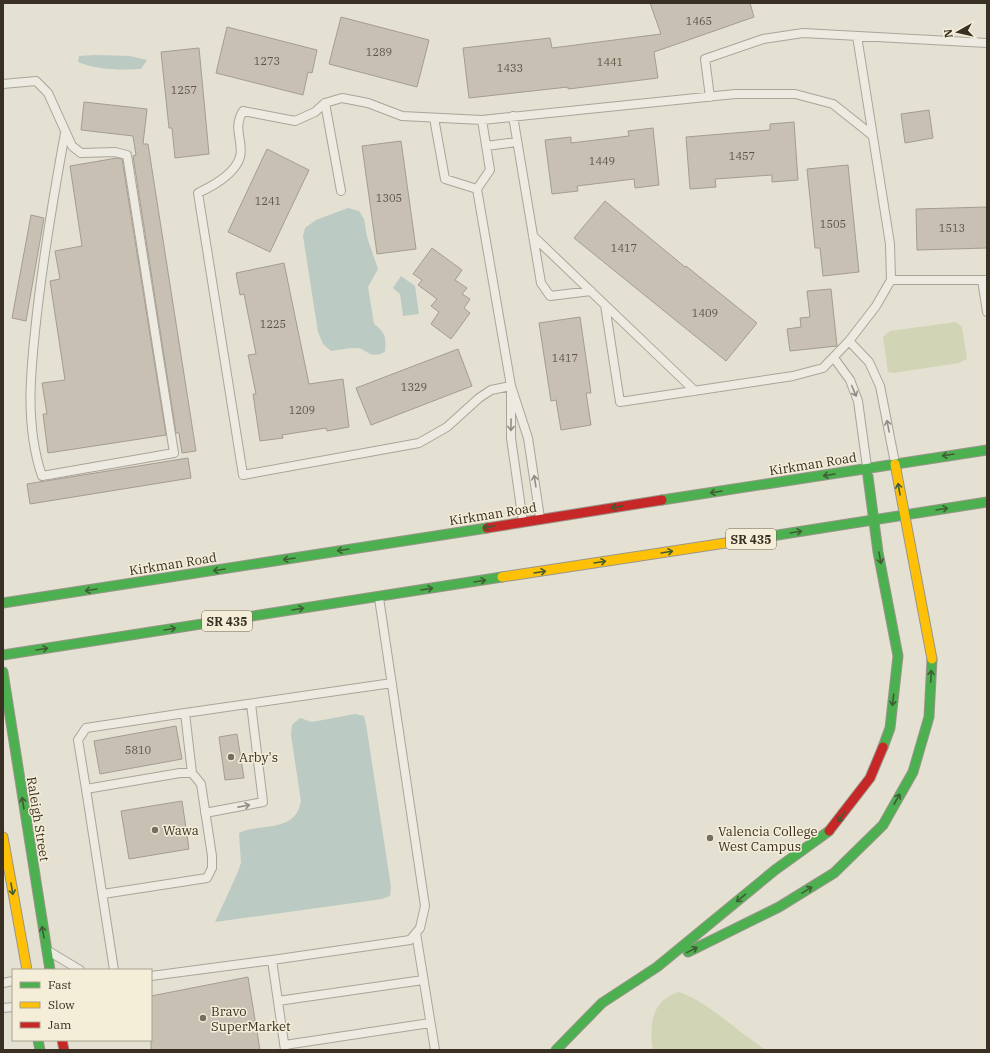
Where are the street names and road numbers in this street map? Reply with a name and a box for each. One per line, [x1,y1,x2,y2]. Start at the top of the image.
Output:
street label: Kirkman Road [768,449,858,479]
street label: Kirkman Road [448,499,538,529]
road number: SR 435 [726,529,776,549]
street label: Kirkman Road [128,549,218,579]
road number: SR 435 [202,611,252,631]
street label: Raleigh Street [23,775,53,863]

